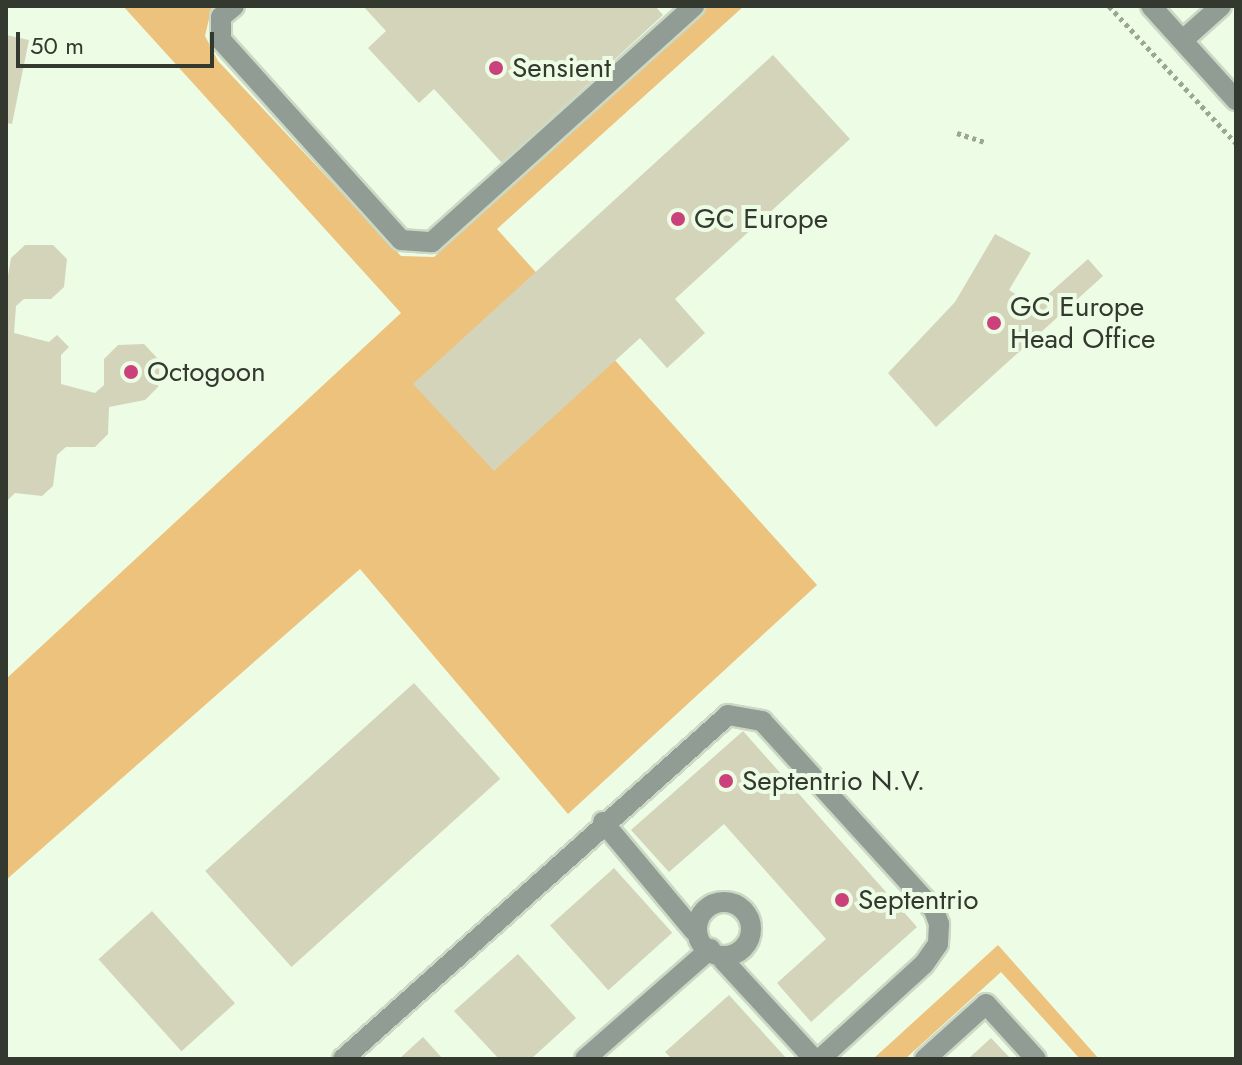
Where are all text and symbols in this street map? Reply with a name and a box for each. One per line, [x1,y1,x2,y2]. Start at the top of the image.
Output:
scale bar [20,16,218,66]
text: 50 m [30,28,84,63]
place label: Sensient [512,51,611,85]
marker: Sensient [487,59,505,77]
place label: GC Europe [694,202,828,236]
marker: GC Europe [669,210,687,228]
place label: GC Europe Head Office [1010,290,1155,356]
marker: GC Europe Head Office [985,314,1003,332]
place label: Octogoon [147,355,266,389]
marker: Octogoon [122,363,140,381]
place label: Septentrio N.V. [742,764,925,798]
marker: Septentrio N.V. [717,772,735,790]
place label: Septentrio [858,883,978,917]
marker: Septentrio [833,891,851,909]

